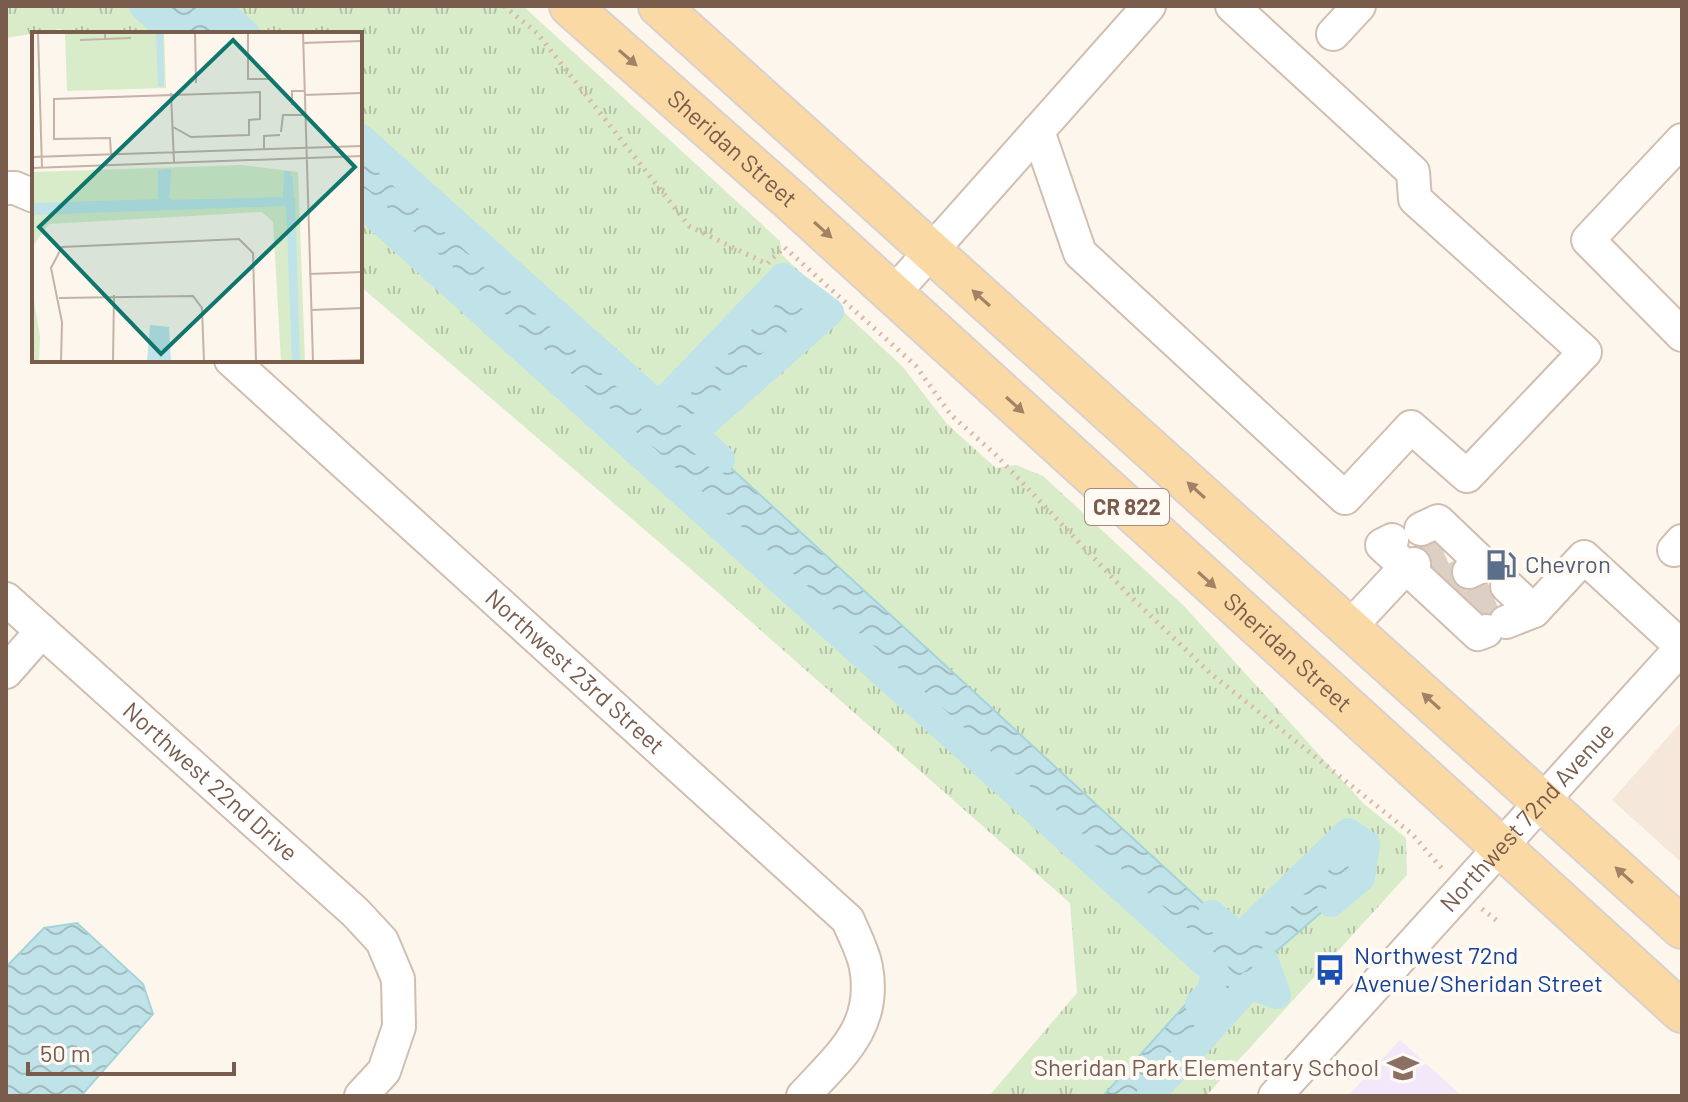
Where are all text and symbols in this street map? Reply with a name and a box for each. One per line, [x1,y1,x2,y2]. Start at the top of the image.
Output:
inset map [32,32,362,362]
one-way arrow [619,48,638,66]
street label: Sheridan Street [662,83,804,213]
one-way arrow [813,220,832,238]
one-way arrow [972,290,992,307]
one-way arrow [1005,395,1024,413]
one-way arrow [1186,482,1205,500]
road number: CR 822 [1085,489,1169,525]
fuel station icon: Chevron [1484,548,1518,582]
place label: Chevron [1525,549,1611,578]
one-way arrow [1197,571,1217,588]
street label: Northwest 23rd Street [480,582,671,759]
street label: Sheridan Street [1218,586,1359,717]
one-way arrow [1421,693,1440,711]
street label: Northwest 22nd Drive [118,695,304,867]
street label: Northwest 72nd Avenue [1433,716,1620,917]
one-way arrow [1615,867,1634,885]
place label: Northwest 72nd Avenue/Sheridan Street [1354,940,1603,997]
bus stop icon: Northwest 72nd Avenue/Sheridan Street [1313,953,1347,987]
scale bar [28,1026,234,1076]
text: 50 m [40,1038,91,1067]
school or university icon: Sheridan Park Elementary School [1386,1051,1420,1085]
place label: Sheridan Park Elementary School [1034,1052,1379,1081]

